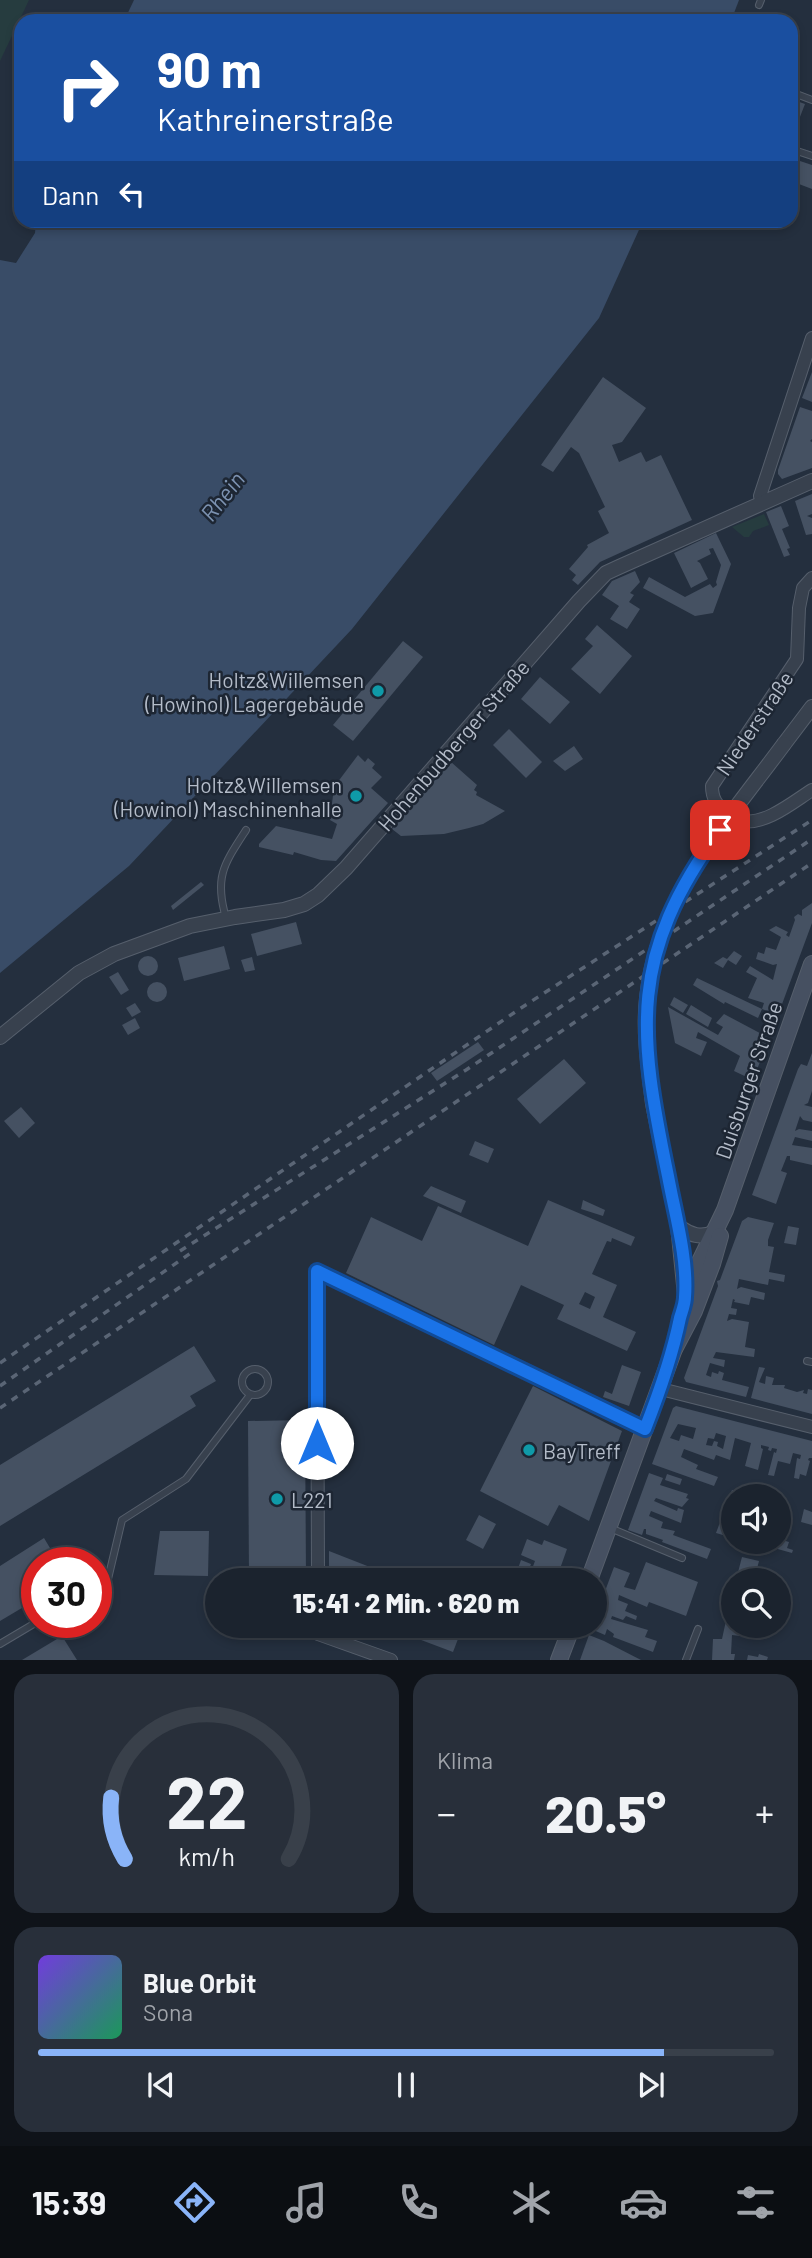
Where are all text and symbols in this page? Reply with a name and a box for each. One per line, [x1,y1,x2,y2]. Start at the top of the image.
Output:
text: 90 m [157,39,262,98]
icon: right [42,42,133,133]
text: Kathreinerstraße [157,99,394,137]
icon: left [113,175,151,213]
text: Dann [42,179,99,210]
water label: Rhein [194,466,250,526]
street label: Hohenbudberger Straße [372,654,534,836]
street label: Niederstraße [710,666,798,780]
place label: Holtz&Willemsen (Howinol) Lagergebäude [144,667,364,716]
marker: Holtz&Willemsen (Howinol) Lagergebäude [370,683,386,699]
place label: Holtz&Willemsen (Howinol) Maschinenhalle [113,772,342,821]
marker: Holtz&Willemsen (Howinol) Maschinenhalle [348,788,364,804]
pin [690,800,750,860]
icon: arrive [701,811,739,849]
street label: Duisburger Straße [709,998,787,1162]
position arrow [280,1406,354,1480]
place label: BayTreff [543,1438,621,1463]
marker: BayTreff [521,1442,537,1458]
map controls [721,1484,791,1638]
button: sound [721,1484,791,1554]
place label: L221 [291,1487,333,1512]
marker: L221 [269,1491,285,1507]
speed limit sign: 30 [21,1547,112,1638]
button: search [721,1568,791,1638]
text: 15:41 · 2 Min. · 620 m [293,1587,519,1618]
text: Klima [437,1746,493,1774]
text: 22 [166,1757,247,1845]
text: 20.5° [545,1781,666,1843]
text: − [437,1789,456,1835]
text: + [755,1789,774,1835]
text: km/h [178,1841,235,1871]
text: Blue Orbit [143,1967,256,1998]
text: Sona [143,1998,193,2026]
icon: previous [142,2066,180,2104]
icon: pause [387,2066,425,2104]
icon: next [632,2066,670,2104]
icon: directions [170,2178,219,2227]
icon: music [282,2178,331,2227]
icon: phone [394,2178,443,2227]
icon: climate [507,2178,556,2227]
icon: car [619,2178,668,2227]
icon: filters [731,2178,780,2227]
text: 15:39 [32,2183,106,2221]

